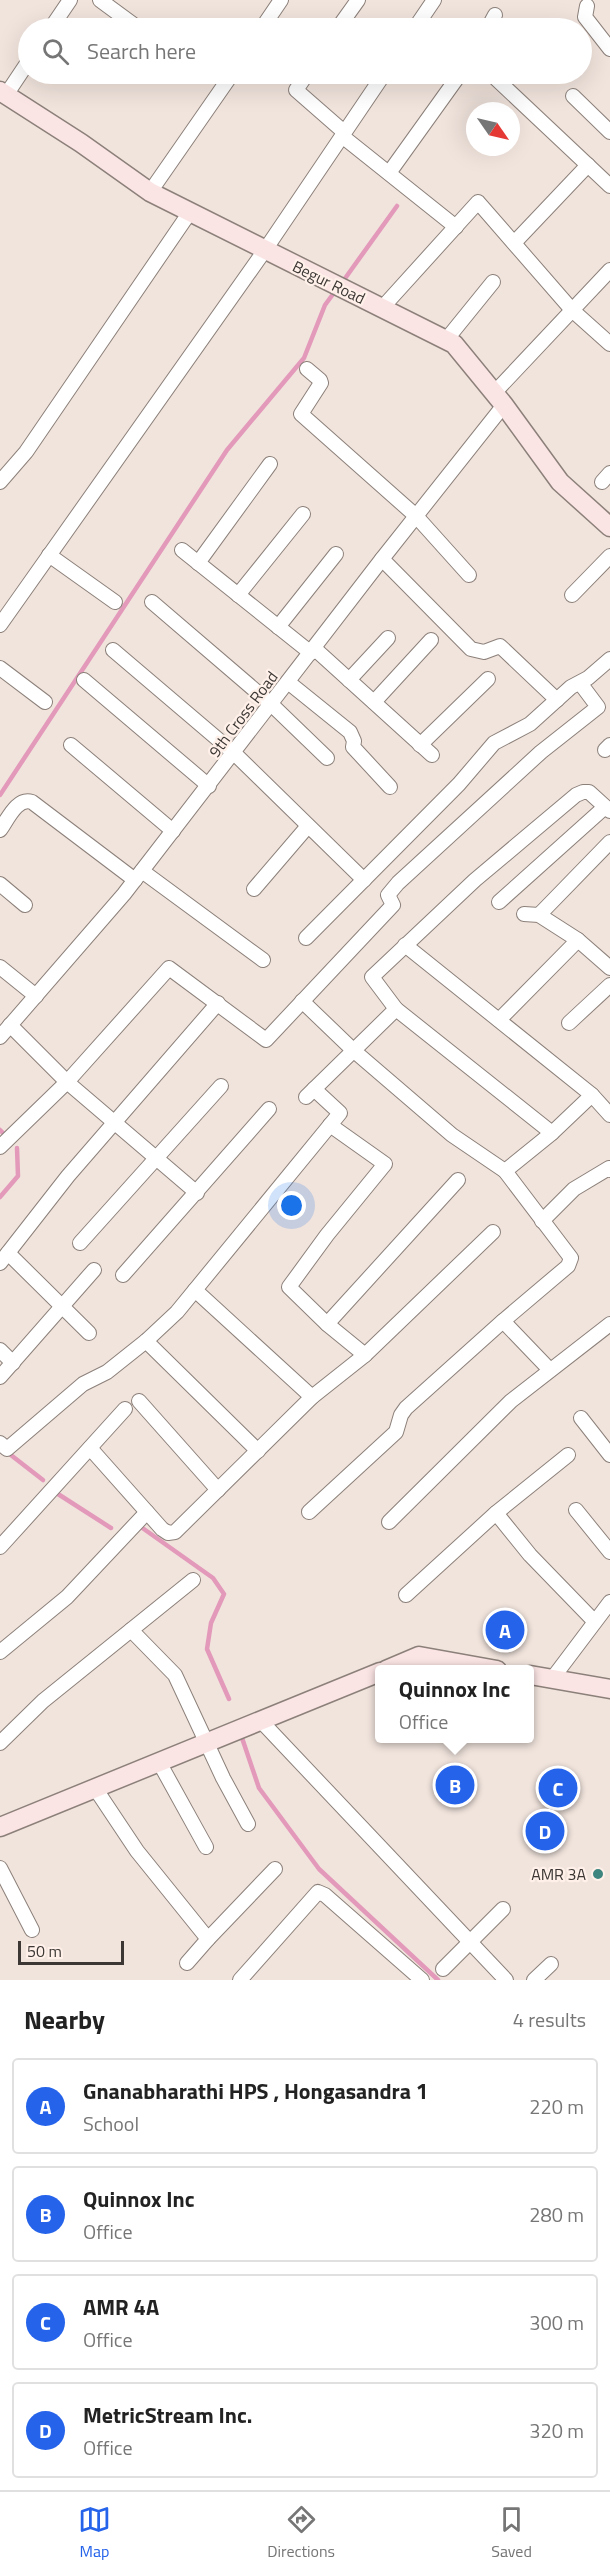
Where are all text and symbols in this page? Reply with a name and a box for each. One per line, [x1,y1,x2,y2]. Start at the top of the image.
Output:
search box [18,18,592,84]
text: Search here [87,34,196,68]
icon: search [39,35,72,68]
north arrow [466,102,520,156]
street label: Begur Road [289,254,369,310]
street label: 9th Cross Road [203,666,283,762]
your location [277,1191,306,1220]
pin: A [486,1608,524,1652]
popup [375,1665,534,1743]
text: Quinnox Inc [399,1672,510,1706]
text: Office [399,1706,448,1737]
pin: B [436,1762,474,1808]
pin: C [538,1766,578,1810]
pin: D [526,1808,564,1854]
place label: AMR 3A [531,1862,586,1886]
marker: AMR 3A [591,1867,605,1881]
scale bar [18,1938,124,1966]
text: 50 m [27,1939,62,1963]
text: Nearby [24,2000,105,2039]
text: 4 results [513,2004,586,2035]
text: Gnanabharathi HPS , Hongasandra 1 [83,2074,428,2108]
text: A [39,2091,52,2122]
text: 220 m [529,2091,584,2122]
text: School [83,2108,139,2139]
text: Quinnox Inc [83,2182,195,2216]
text: B [39,2199,52,2230]
text: 280 m [529,2199,584,2230]
text: Office [83,2216,133,2247]
text: AMR 4A [83,2290,159,2324]
text: C [40,2307,51,2338]
text: 300 m [529,2307,584,2338]
text: Office [83,2324,133,2355]
text: MetricStream Inc. [83,2398,252,2432]
text: D [39,2415,52,2446]
text: 320 m [529,2415,584,2446]
text: Office [83,2432,133,2463]
tab: Map [78,2503,111,2563]
tab: Directions [267,2503,335,2563]
tab: Saved [491,2503,532,2563]

